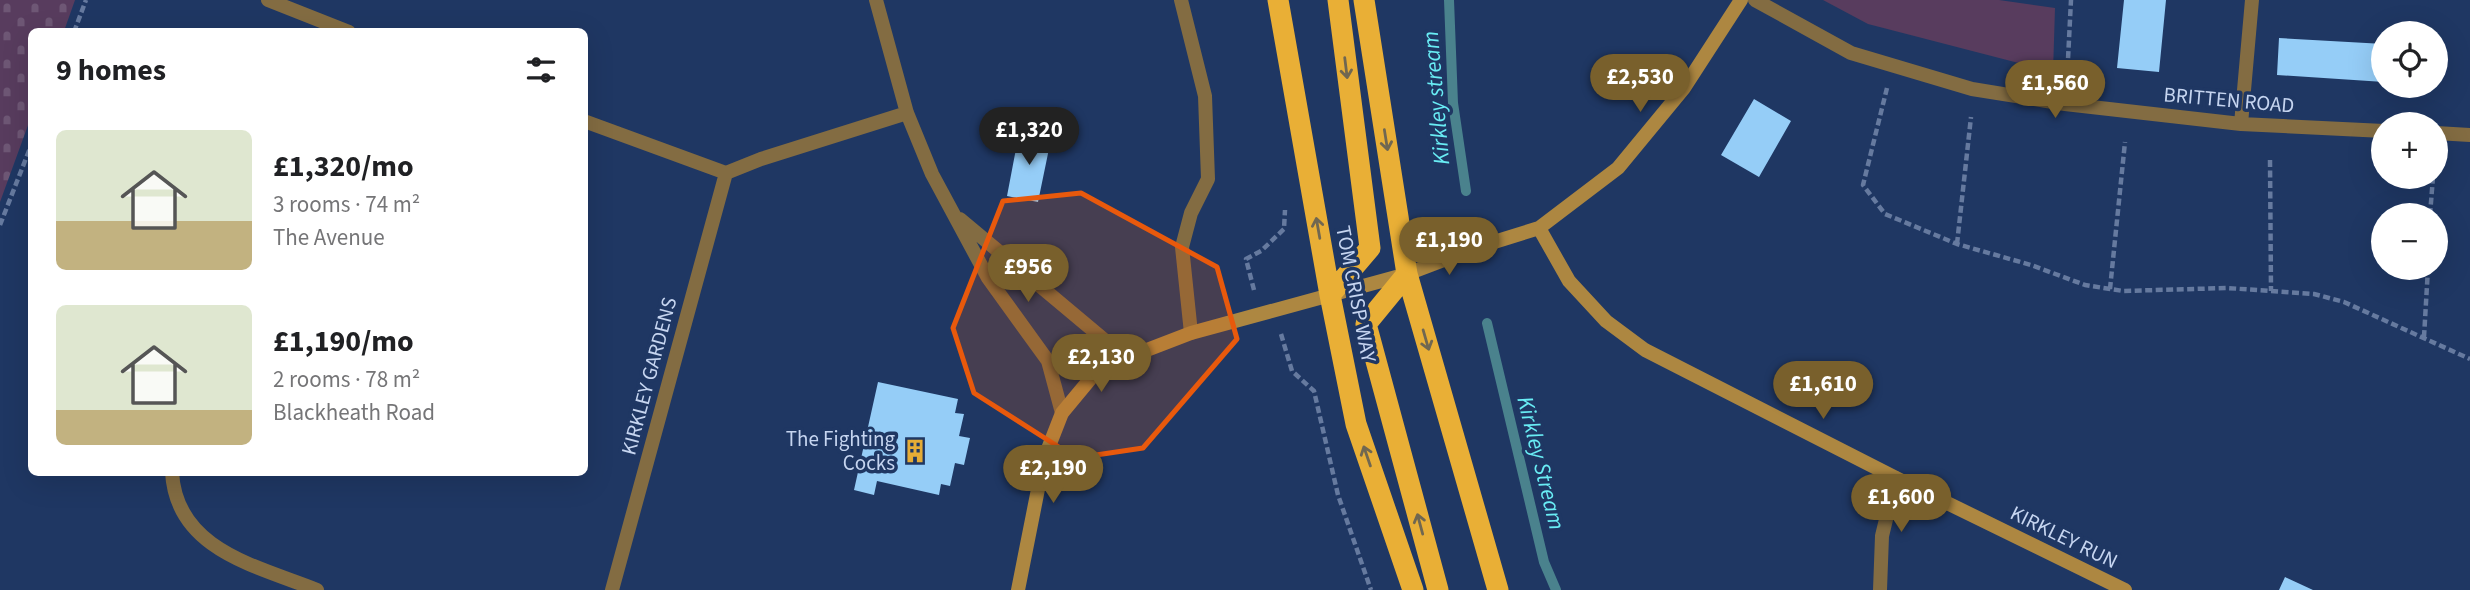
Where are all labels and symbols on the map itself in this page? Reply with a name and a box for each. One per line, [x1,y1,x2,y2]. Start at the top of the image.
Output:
water label: Kirkley stream [1414,30,1458,166]
pin: £2,530 [1583,54,1697,114]
one-way arrow [1340,56,1353,79]
pin: £1,560 [1998,60,2112,120]
street label: BRITTEN ROAD [2162,79,2296,121]
pin: £1,320 [972,108,1086,167]
one-way arrow [1380,128,1393,151]
one-way arrow [1311,217,1324,240]
pin: £1,190 [1392,218,1506,277]
street label: TOM CRISP WAY [1328,223,1384,366]
pin: £956 [987,244,1069,304]
street label: KIRKLEY GARDENS [614,294,684,458]
one-way arrow [1420,328,1433,350]
pin: £2,130 [1044,334,1158,394]
pin: £1,610 [1766,362,1880,421]
water label: Kirkley Stream [1508,393,1574,533]
place label: The Fighting Cocks [786,424,895,478]
building icon: The Fighting Cocks [901,437,929,465]
one-way arrow [1360,445,1372,467]
pin: £2,190 [996,446,1110,505]
pin: £1,600 [1844,475,1958,534]
street label: KIRKLEY RUN [2005,498,2123,576]
one-way arrow [1413,513,1426,535]

